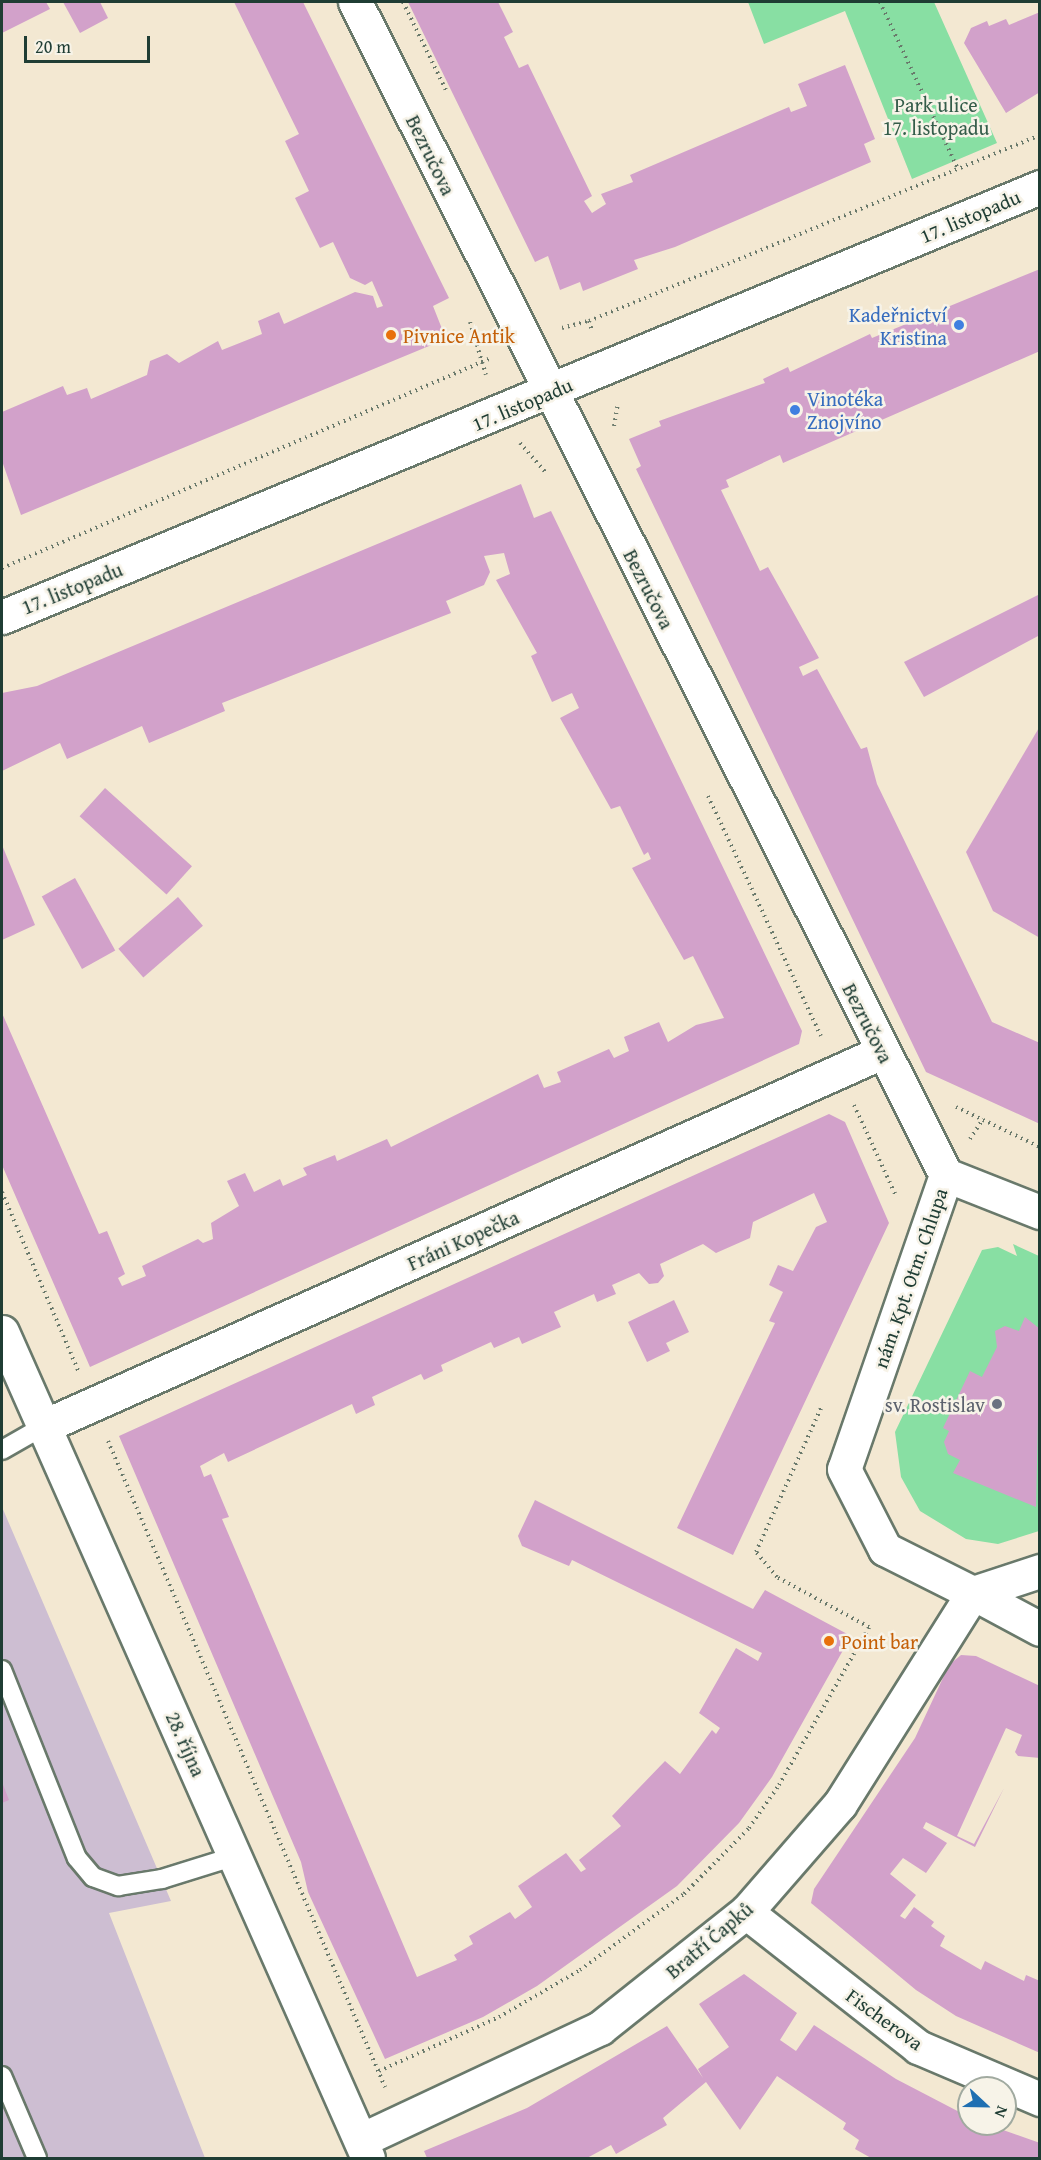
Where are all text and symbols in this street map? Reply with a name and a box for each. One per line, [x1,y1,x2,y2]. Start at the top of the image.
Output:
scale bar [27,24,153,62]
text: 20 m [35,33,71,60]
park label: Park ulice 17. listopadu [883,93,989,140]
street label: Bezručova [401,111,461,199]
street label: 17. listopadu [916,184,1024,248]
place label: Kadeřnictví Kristina [849,302,947,349]
marker: Kadeřnictví Kristina [952,318,966,332]
place label: Pivnice Antik [403,323,515,347]
marker: Pivnice Antik [384,328,398,342]
street label: 17. listopadu [468,372,576,436]
place label: Vinotéka Znojvíno [807,386,883,433]
marker: Vinotéka Znojvíno [788,403,802,417]
street label: Bezručova [619,545,679,633]
street label: 17. listopadu [18,557,126,619]
street label: Bezručova [838,979,898,1067]
street label: nám. Kpt. Otm. Chlupa [868,1185,952,1371]
street label: Fráni Kopečka [404,1205,522,1275]
place label: sv. Rostislav [885,1392,985,1416]
marker: sv. Rostislav [990,1397,1004,1411]
place label: Point bar [841,1629,918,1653]
marker: Point bar [822,1634,836,1648]
street label: 28. října [161,1708,211,1780]
street label: Bratří Čapků [661,1897,757,1983]
street label: Fischerova [842,1983,928,2055]
north arrow [957,2076,1017,2136]
text: N [989,2103,1015,2121]

